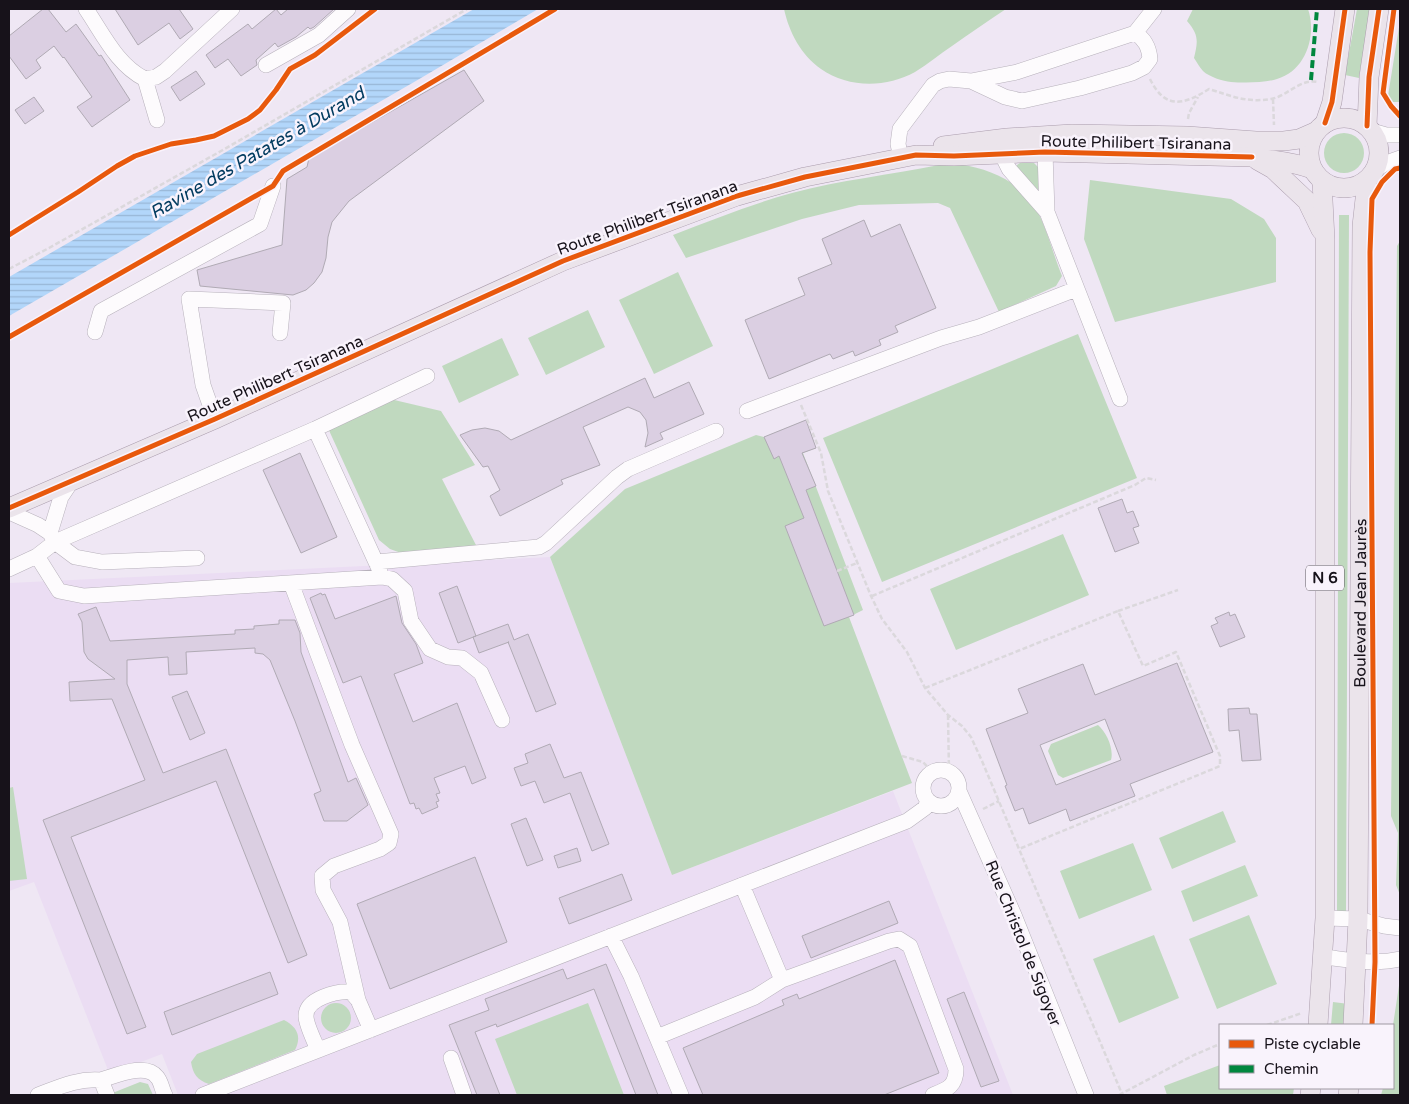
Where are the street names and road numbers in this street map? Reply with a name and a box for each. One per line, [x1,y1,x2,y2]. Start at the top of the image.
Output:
street label: Route Philibert Tsiranana [1040,131,1232,155]
street label: Route Philibert Tsiranana [554,176,740,260]
street label: Route Philibert Tsiranana [184,331,367,427]
street label: Boulevard Jean Jaurès [1350,518,1371,688]
road number: N 6 [1306,566,1344,590]
street label: Rue Christol de Sigoyer [981,857,1066,1030]

